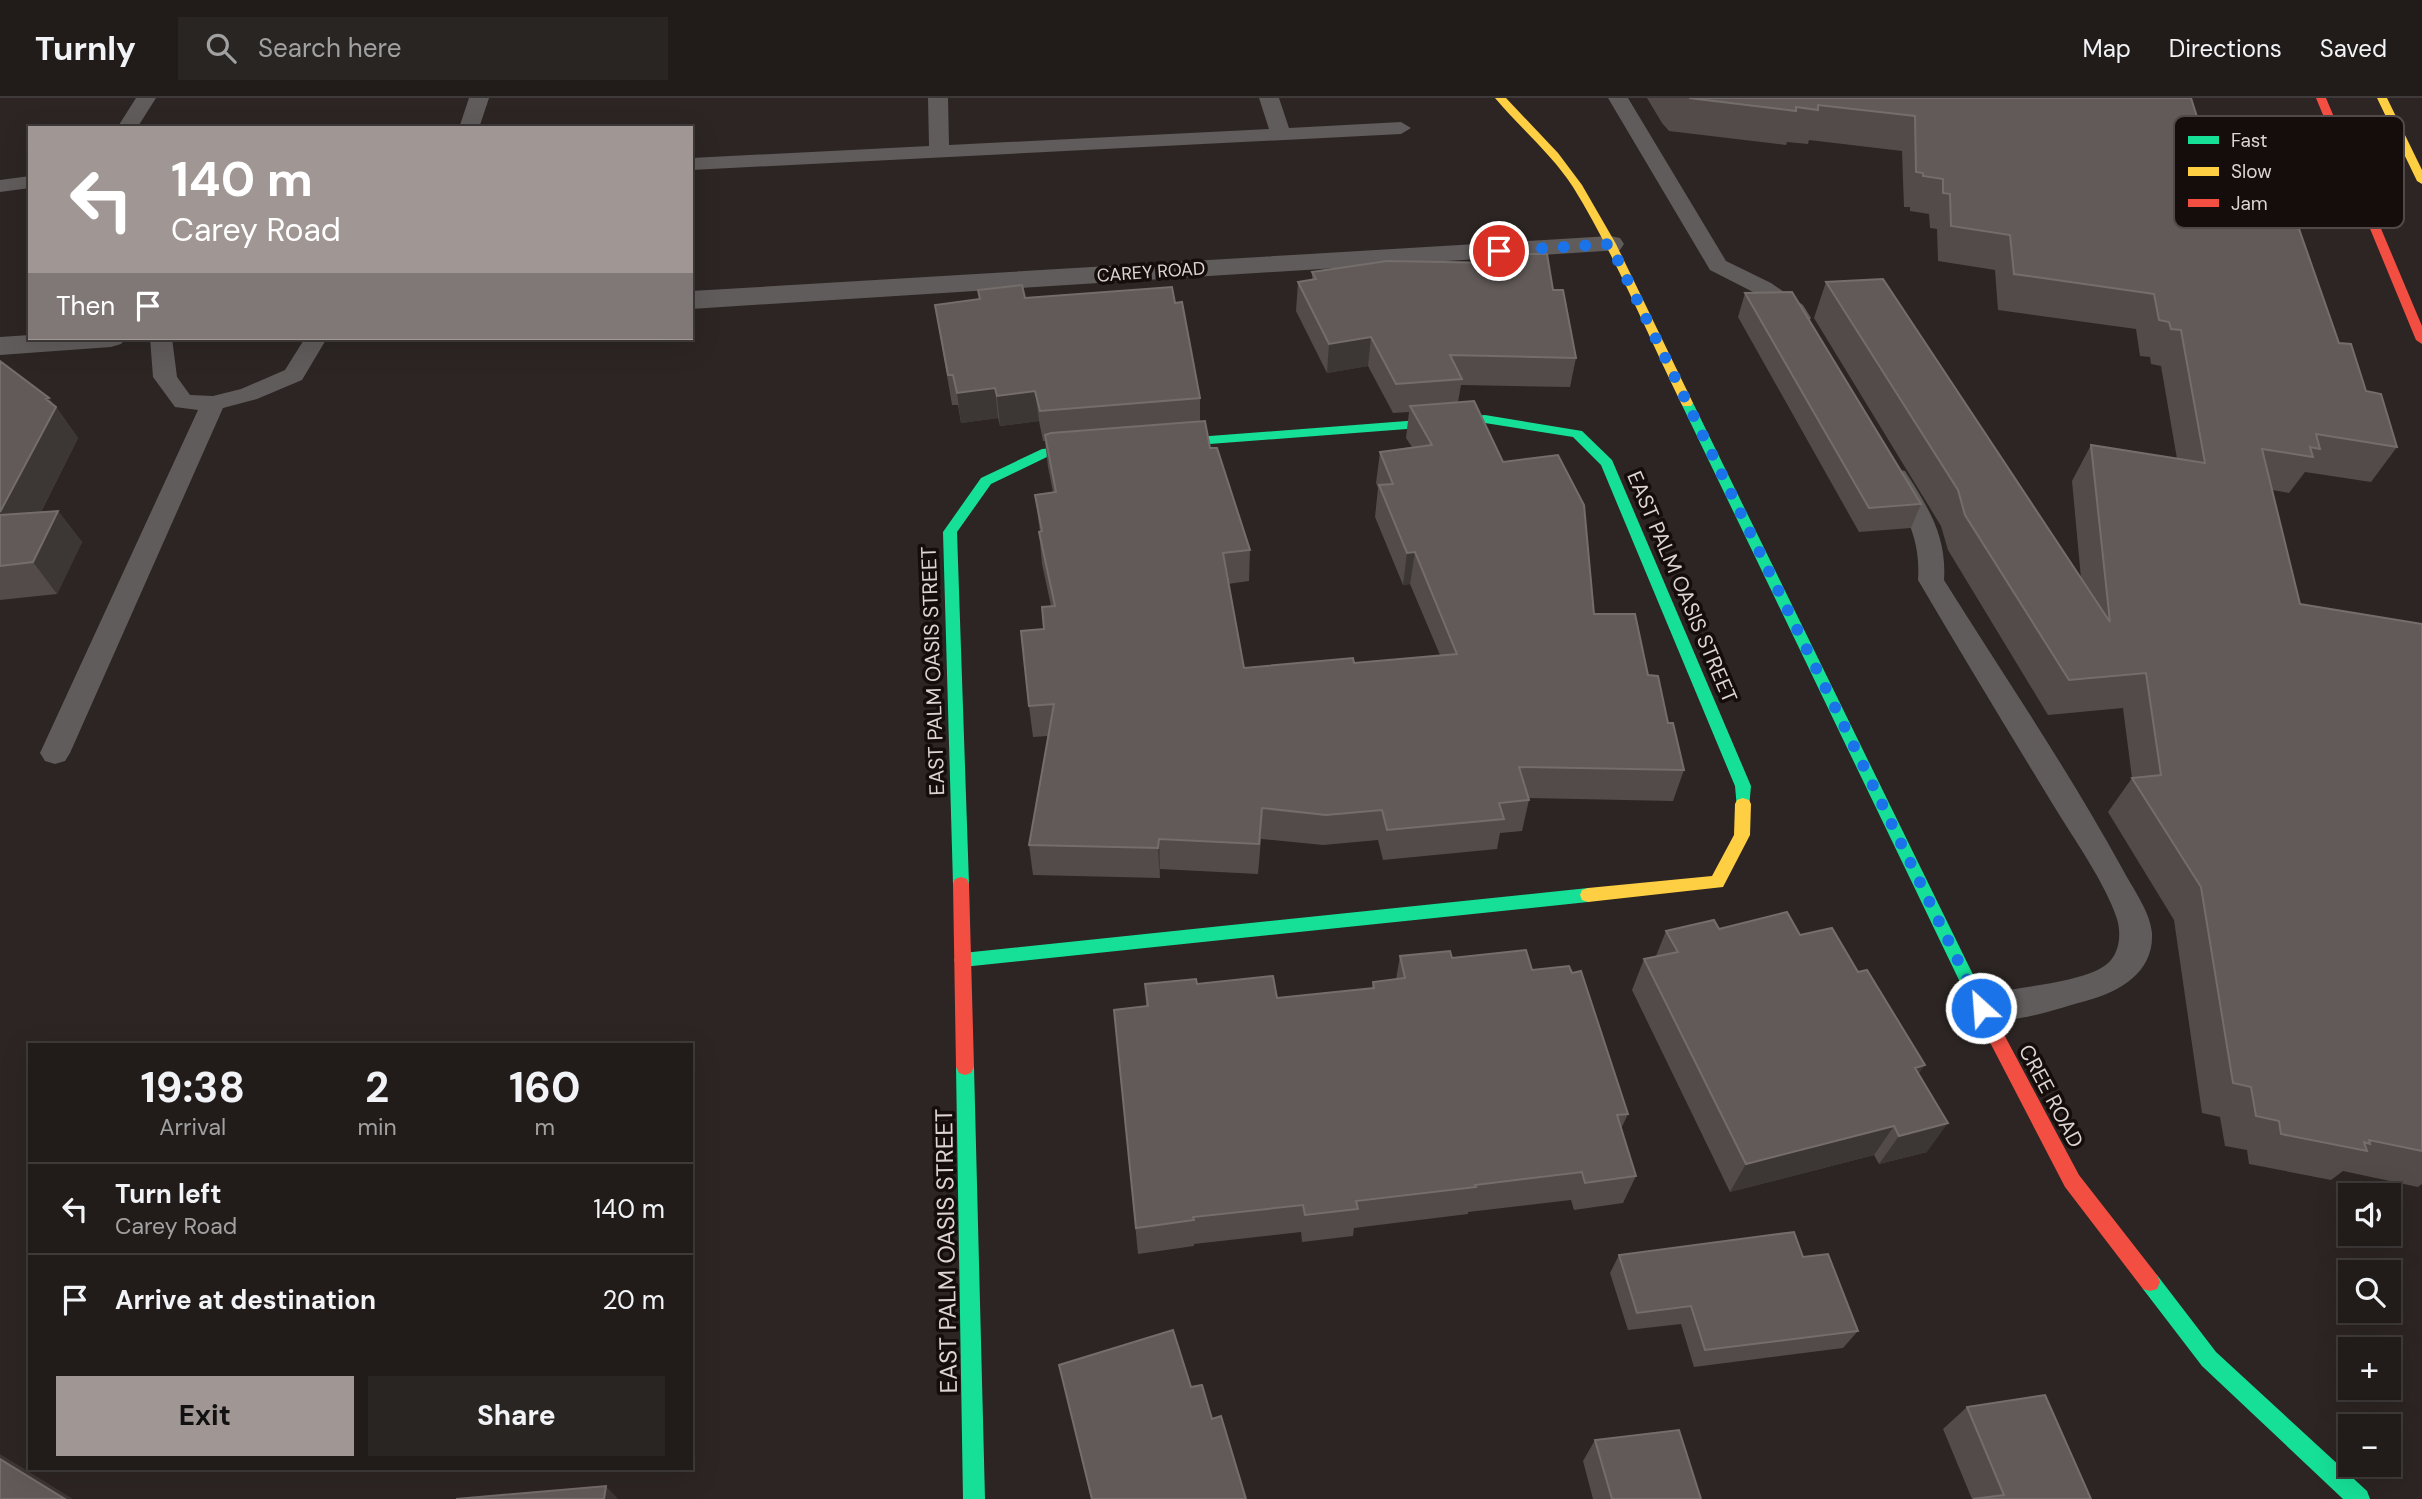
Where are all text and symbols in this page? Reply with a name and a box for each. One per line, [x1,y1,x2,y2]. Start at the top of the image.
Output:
search box [178,17,668,80]
text: Turnly [35,27,136,70]
icon: search [202,29,240,67]
text: Search here [258,31,401,65]
text: Map [2083,33,2131,64]
text: Directions [2169,33,2282,64]
text: Saved [2320,33,2387,64]
legend [2174,116,2404,228]
text: Fast [2231,128,2267,153]
text: 140 m [171,147,313,211]
icon: left [56,154,147,245]
text: Slow [2231,159,2272,184]
text: Jam [2231,191,2268,216]
text: Carey Road [171,209,341,251]
pin [1469,221,1529,281]
icon: arrive [1480,232,1518,270]
street label: CAREY ROAD [1096,256,1206,288]
icon: arrive [129,287,167,325]
text: Then [56,289,115,323]
street label: EAST PALM OASIS STREET [1620,467,1744,707]
street label: EAST PALM OASIS STREET [915,546,951,796]
position arrow [1944,971,2018,1045]
street label: CREE ROAD [2012,1040,2090,1152]
text: 19:38 [140,1060,245,1115]
text: 2 [365,1060,389,1115]
text: 160 [509,1060,581,1115]
street label: EAST PALM OASIS STREET [928,1108,964,1394]
text: Arrival [159,1112,226,1142]
text: min [357,1112,397,1142]
text: m [535,1112,555,1142]
text: Turn left [115,1177,222,1211]
map controls [2338,1183,2401,1477]
button: sound [2338,1183,2401,1246]
icon: left [56,1190,94,1228]
text: 140 m [593,1192,665,1226]
text: Carey Road [115,1211,237,1241]
button: search [2338,1260,2401,1323]
icon: arrive [56,1281,94,1319]
text: Arrive at destination [115,1283,376,1317]
text: 20 m [602,1283,665,1317]
button: + [2338,1337,2401,1400]
button: Exit [56,1376,354,1456]
button: Share [368,1376,665,1456]
button: − [2338,1414,2401,1477]

